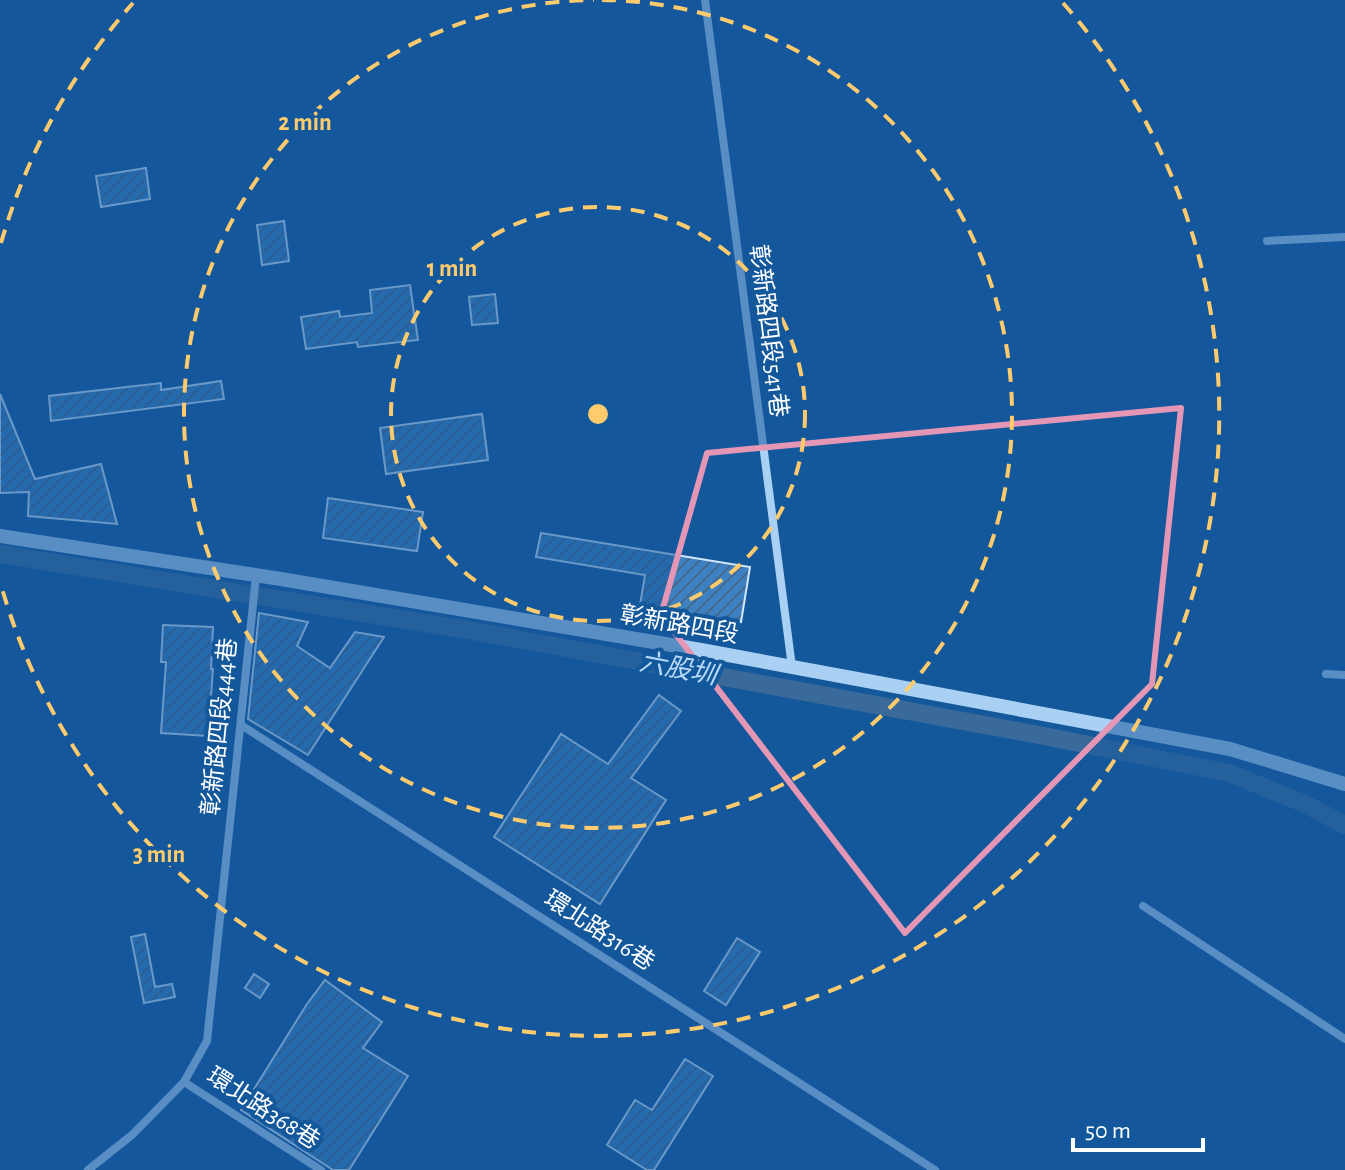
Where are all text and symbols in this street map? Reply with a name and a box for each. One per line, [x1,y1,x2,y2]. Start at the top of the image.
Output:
text: 2 min [278,111,332,135]
street label: 彰新路四段541巷 [745,243,792,419]
text: 1 min [427,257,477,281]
centre of rings [584,400,612,428]
street label: 彰新路四段 [618,601,741,647]
street label: 彰新路四段444巷 [197,637,241,817]
water label: 六股圳 [637,648,723,690]
text: 3 min [133,843,185,867]
street label: 環北路316巷 [540,885,659,975]
street label: 環北路368巷 [203,1062,325,1154]
scale bar [1073,1102,1203,1152]
text: 50 m [1085,1119,1131,1143]

